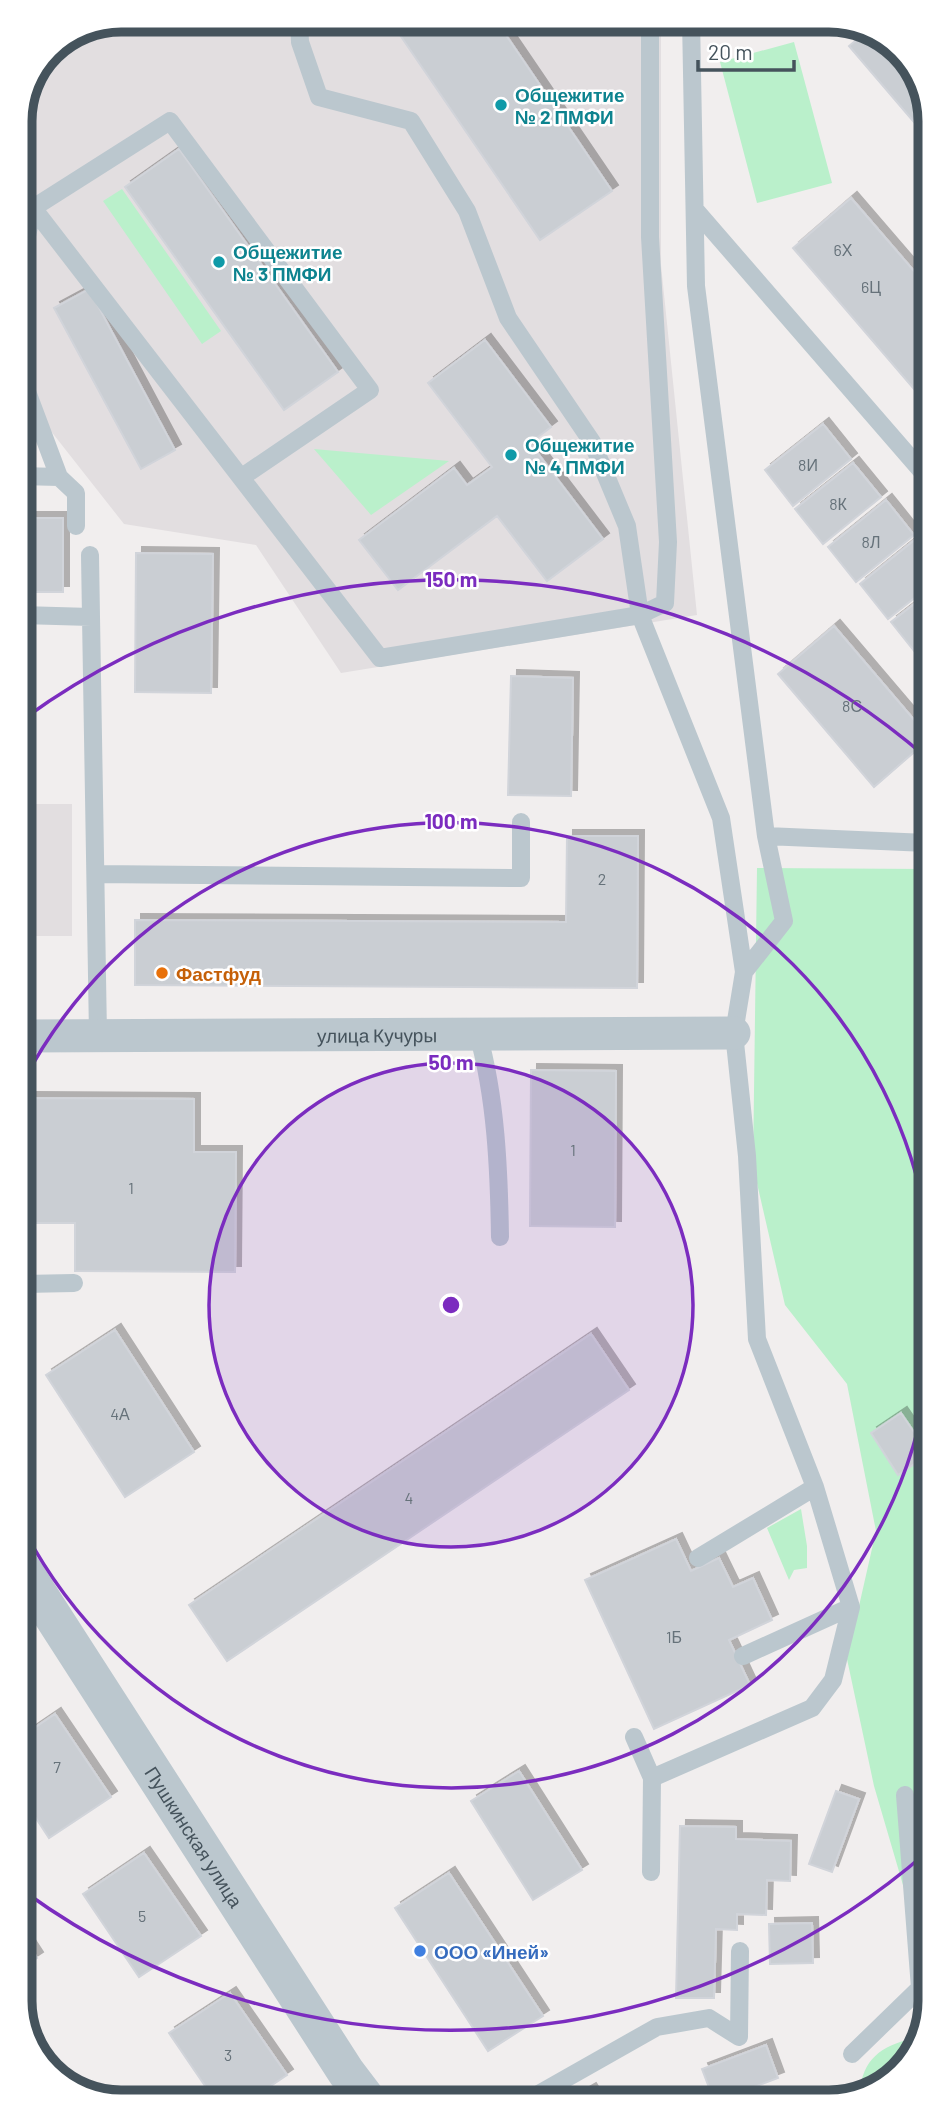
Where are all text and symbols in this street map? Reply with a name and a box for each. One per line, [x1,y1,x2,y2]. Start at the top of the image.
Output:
scale bar [698,28,794,72]
text: 20 m [708,39,753,64]
place label: Общежитие № 2 ПМФИ [515,83,625,128]
marker: Общежитие № 2 ПМФИ [493,97,509,113]
place label: Общежитие № 3 ПМФИ [233,240,343,285]
house number: 6Х [834,240,853,259]
marker: Общежитие № 3 ПМФИ [211,254,227,270]
house number: 6Ц [861,277,881,296]
place label: Общежитие № 4 ПМФИ [525,433,635,478]
marker: Общежитие № 4 ПМФИ [503,447,519,463]
house number: 8И [798,455,818,474]
house number: 8К [829,494,848,513]
house number: 8Л [862,532,880,551]
text: 150 m [425,566,477,591]
house number: 8С [842,696,862,715]
text: 100 m [424,808,478,833]
house number: 2 [598,869,606,888]
place label: Фастфуд [176,962,261,985]
marker: Фастфуд [154,965,170,981]
street label: улица Кучуры [317,1023,437,1046]
text: 50 m [428,1049,474,1074]
house number: 1 [570,1140,576,1159]
house number: 1 [128,1178,134,1197]
centre of rings [439,1293,463,1317]
house number: 4А [110,1404,130,1423]
house number: 4 [405,1488,413,1507]
house number: 1Б [666,1627,682,1646]
house number: 7 [53,1757,61,1776]
street label: Пушкинская улица [141,1762,249,1912]
house number: 5 [138,1906,146,1925]
place label: ООО «Иней» [434,1940,549,1963]
marker: ООО «Иней» [412,1943,428,1959]
house number: 3 [224,2045,232,2064]

